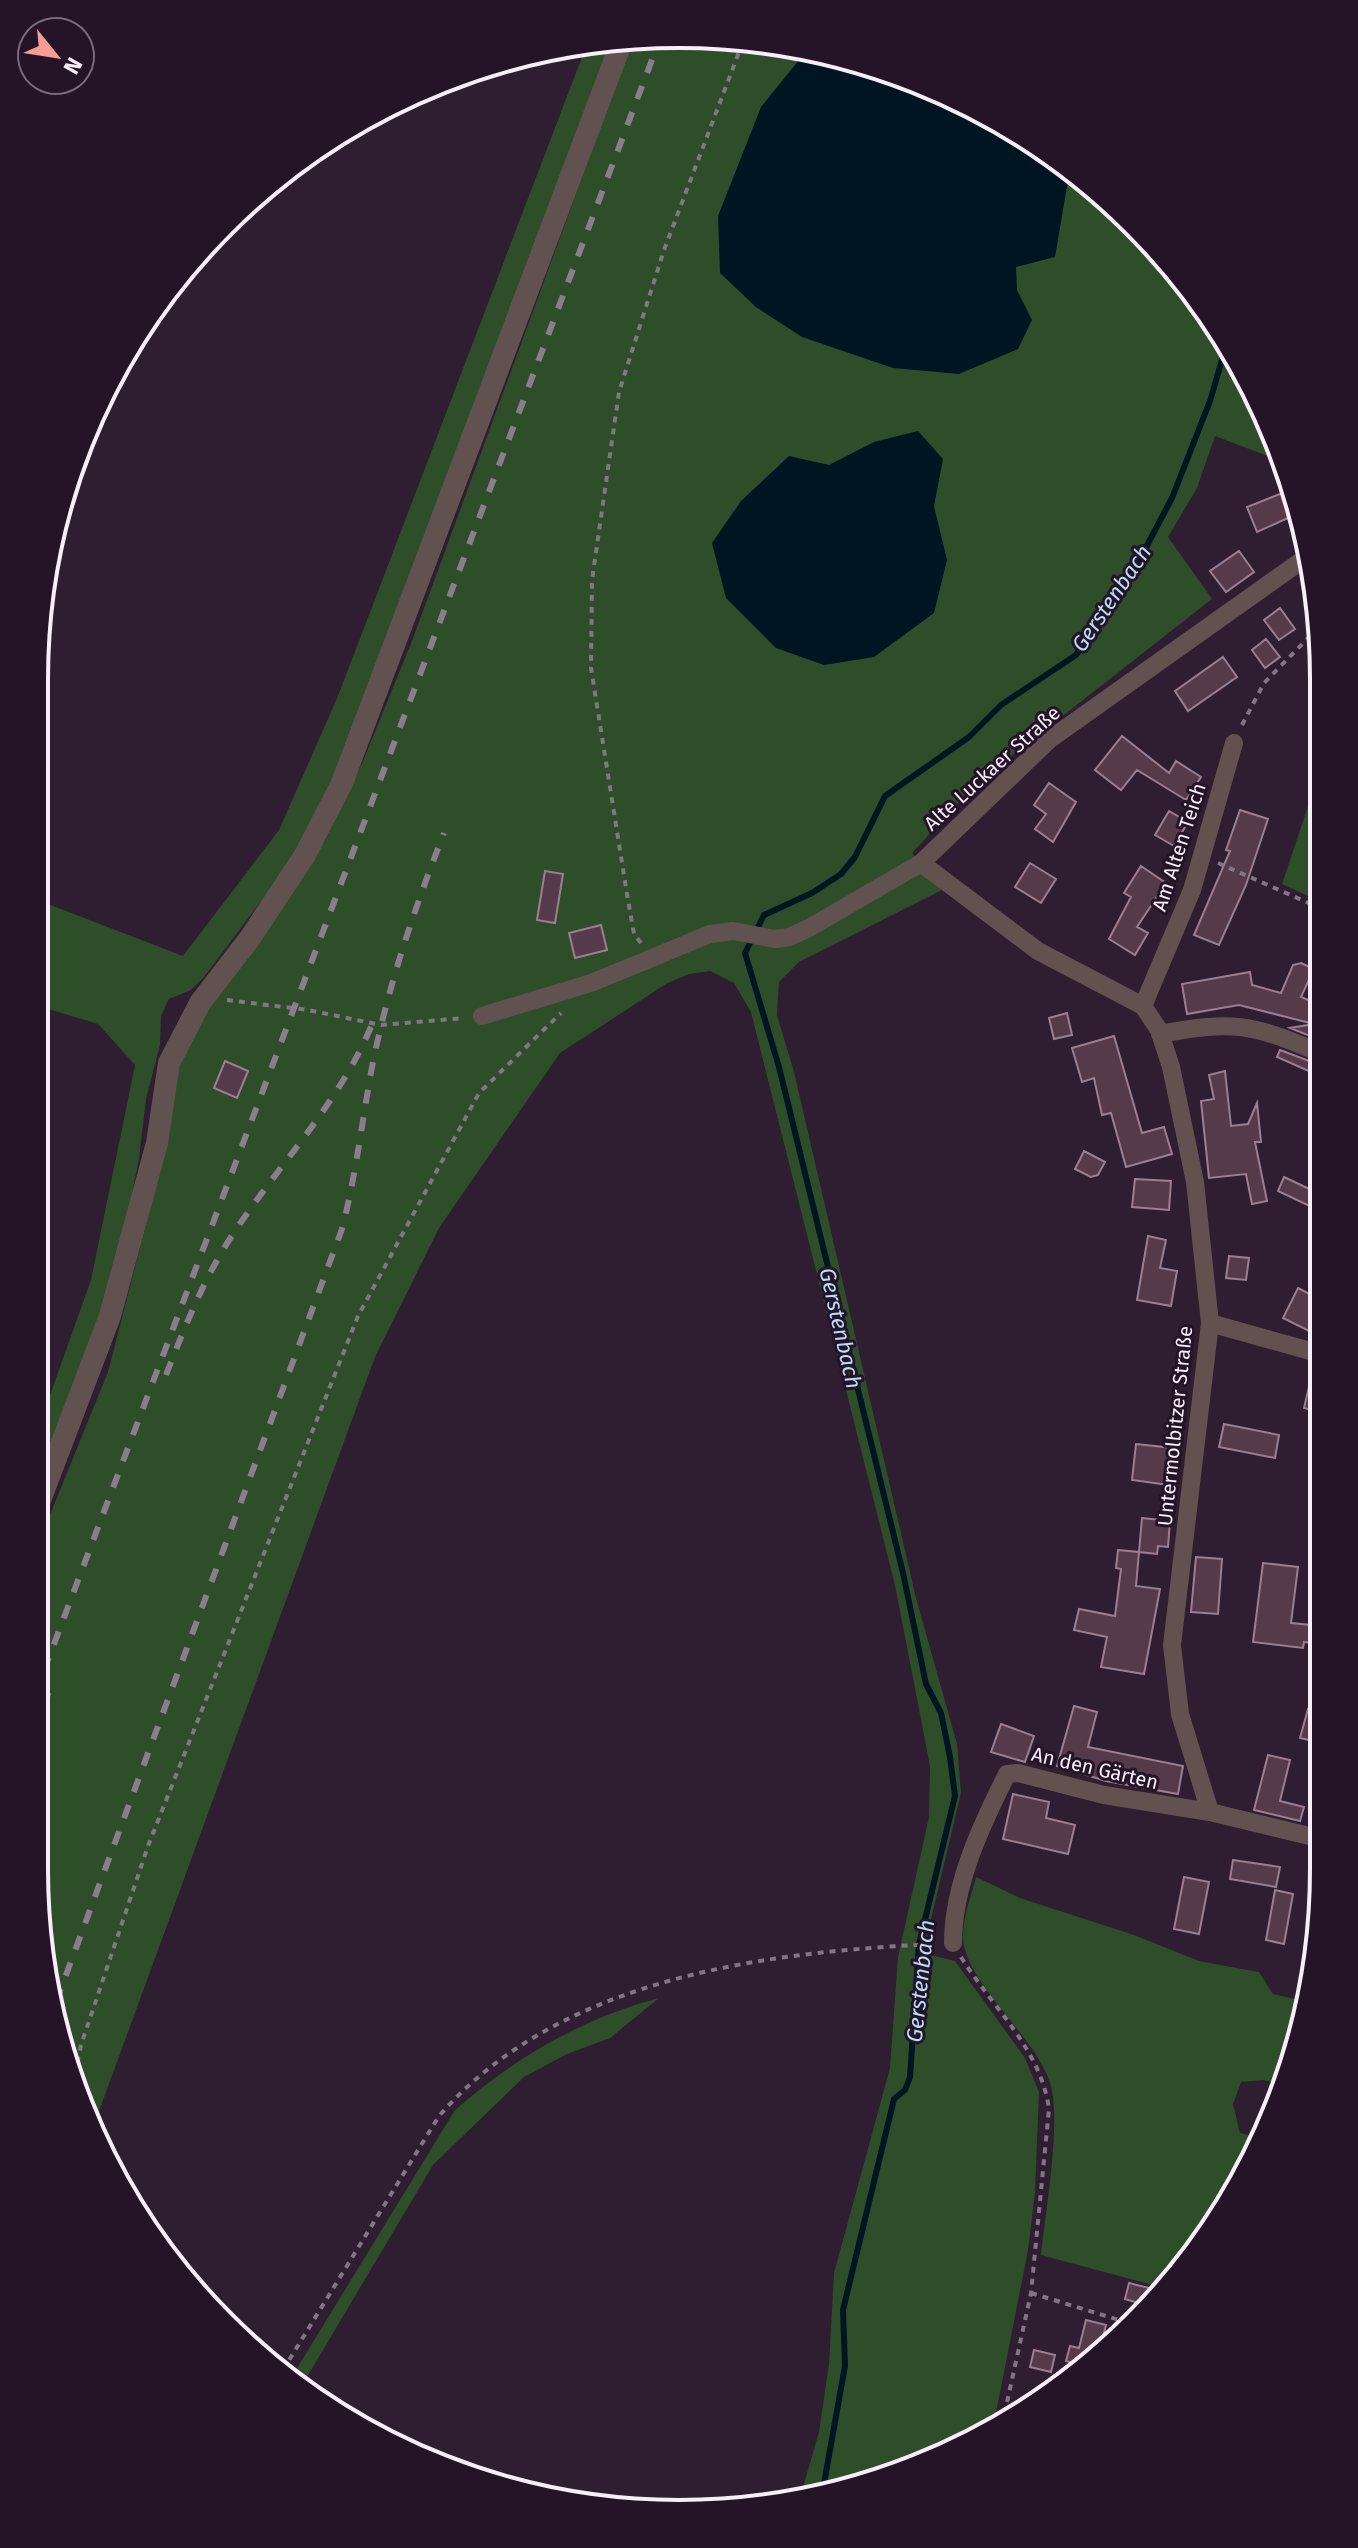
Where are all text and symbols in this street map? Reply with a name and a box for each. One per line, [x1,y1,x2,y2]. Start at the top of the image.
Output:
north arrow [16,16,96,96]
text: N [58,53,88,79]
water label: Gerstenbach [1066,540,1157,657]
street label: Alte Luckaer Straße [919,701,1065,835]
street label: Am Alten Teich [1147,780,1211,914]
water label: Gerstenbach [813,1265,868,1391]
street label: Untermolbitzer Straße [1153,1325,1197,1527]
street label: An den Gärten [1029,1742,1161,1794]
water label: Gerstenbach [901,1918,940,2044]

